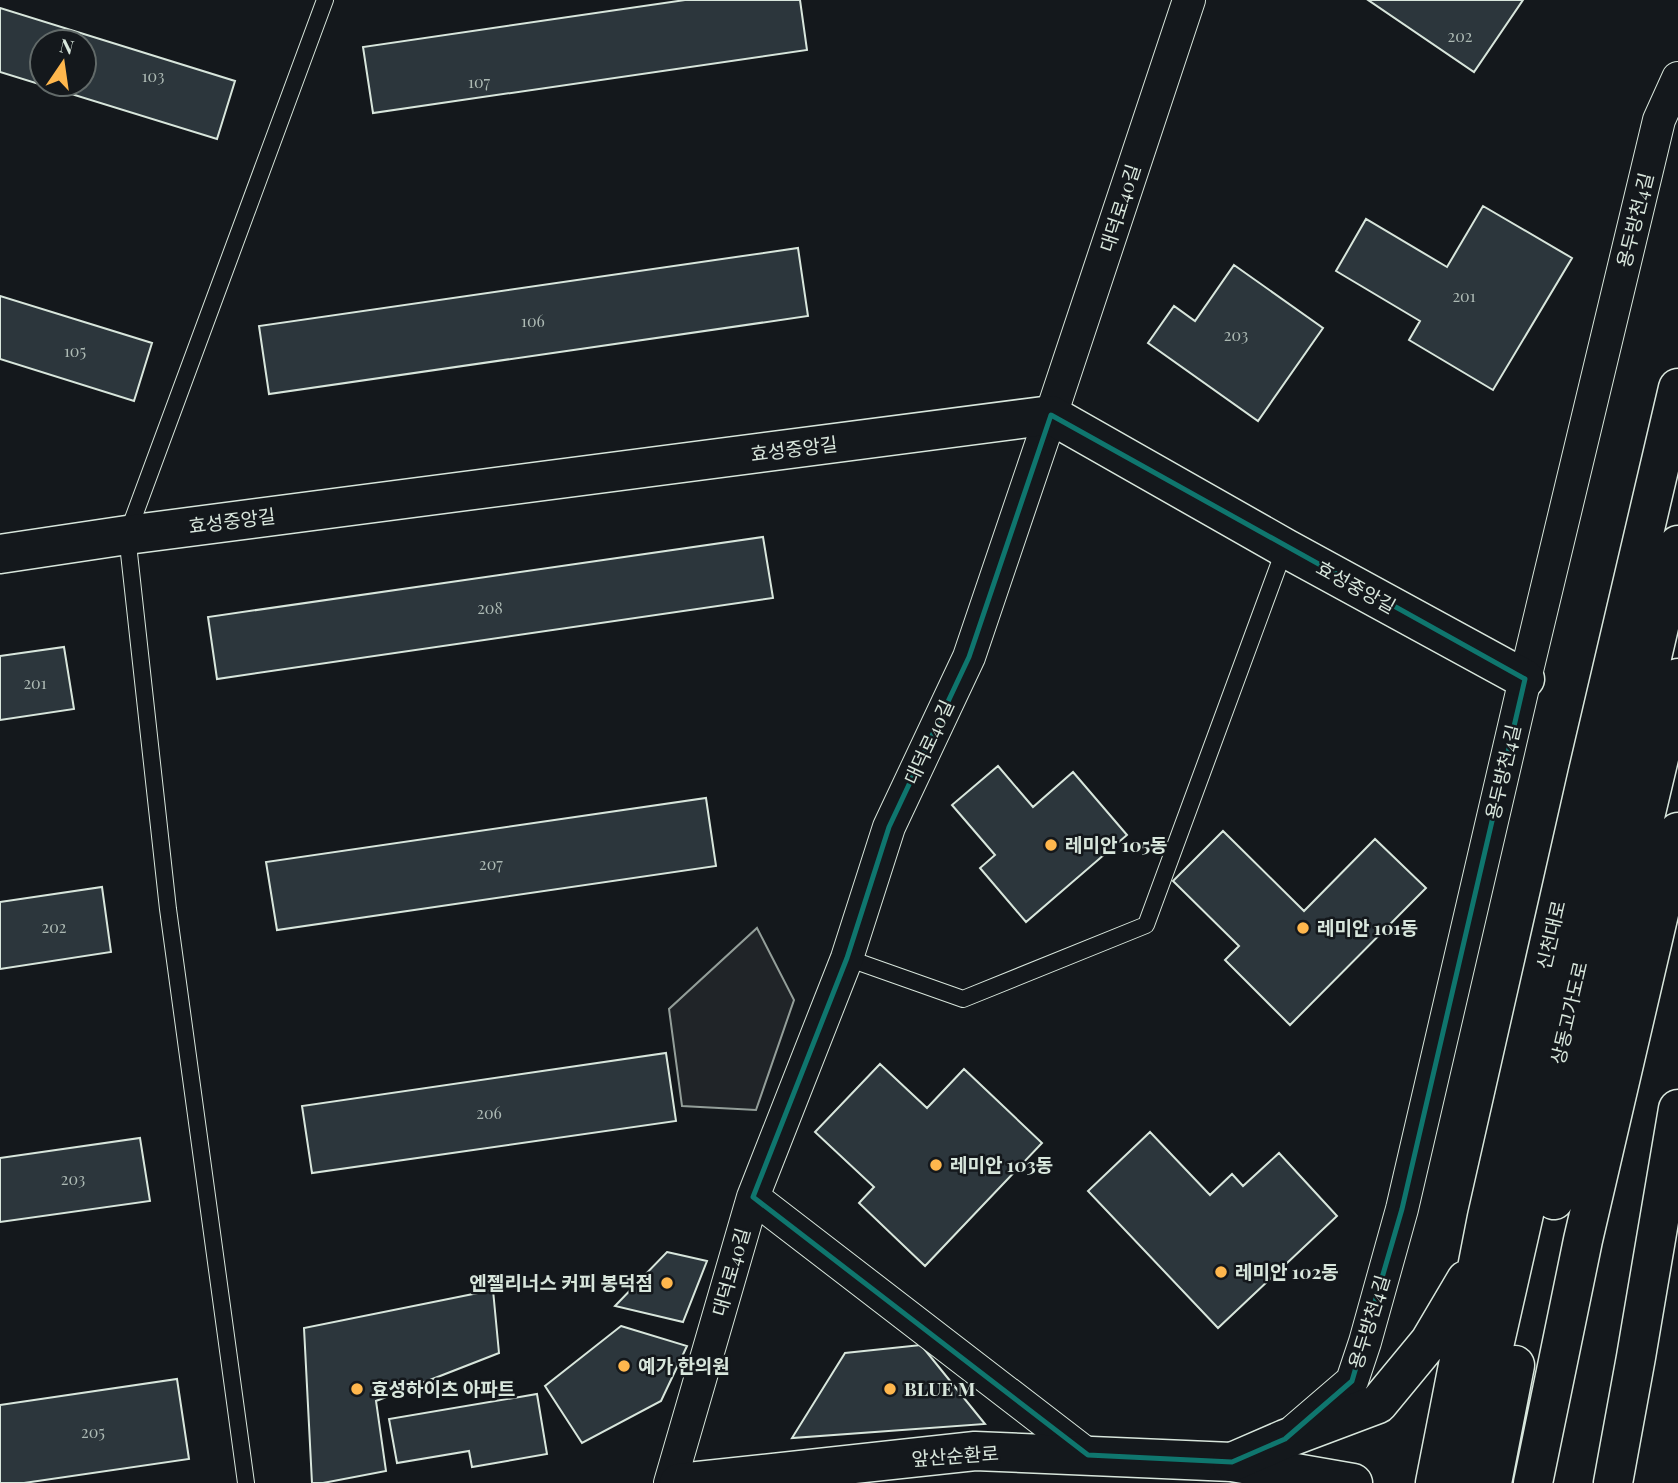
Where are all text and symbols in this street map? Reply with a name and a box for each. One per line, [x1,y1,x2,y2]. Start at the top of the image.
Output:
house number: 202 [1448,25,1472,46]
north arrow [28,28,98,98]
text: N [57,31,77,60]
house number: 103 [142,65,164,86]
house number: 107 [468,71,491,92]
street label: 대덕로40길 [1093,161,1145,255]
street label: 용두방천4길 [1610,170,1658,270]
house number: 201 [1452,285,1476,306]
house number: 106 [521,310,545,331]
house number: 203 [1224,324,1248,345]
house number: 105 [64,340,86,361]
street label: 효성중앙길 [749,430,839,466]
street label: 효성중앙길 [187,502,277,538]
street label: 효성중앙길 [1312,554,1401,619]
house number: 208 [477,597,503,618]
house number: 201 [23,672,47,693]
street label: 대덕로40길 [897,695,959,788]
street label: 용두방천4길 [1478,722,1526,822]
place label: 레미안 105동 [1065,831,1168,857]
marker: 레미안 105동 [1043,837,1059,853]
house number: 207 [479,853,503,874]
street label: 신천대로 [1529,898,1571,972]
place label: 레미안 101동 [1317,914,1418,940]
house number: 202 [42,916,66,937]
marker: 레미안 101동 [1295,920,1311,936]
street label: 상동고가도로 [1544,959,1592,1067]
house number: 206 [476,1102,502,1123]
place label: 레미안 103동 [950,1151,1053,1177]
marker: 레미안 103동 [928,1157,944,1173]
house number: 203 [61,1168,85,1189]
street label: 대덕로40길 [705,1225,755,1319]
place label: 레미안 102동 [1235,1258,1339,1284]
marker: 레미안 102동 [1213,1264,1229,1280]
place label: 엔젤리너스 커피 봉덕점 [469,1269,653,1295]
street label: 용두방천4길 [1341,1272,1395,1372]
marker: 엔젤리너스 커피 봉덕점 [659,1275,675,1291]
place label: 예가 한의원 [638,1352,730,1378]
marker: 예가 한의원 [616,1358,632,1374]
place label: 효성하이츠 아파트 [371,1375,515,1401]
place label: BLUE M [904,1375,975,1401]
marker: 효성하이츠 아파트 [349,1381,365,1397]
marker: BLUE M [882,1381,898,1397]
house number: 205 [81,1421,105,1442]
street label: 앞산순환로 [910,1439,999,1471]

